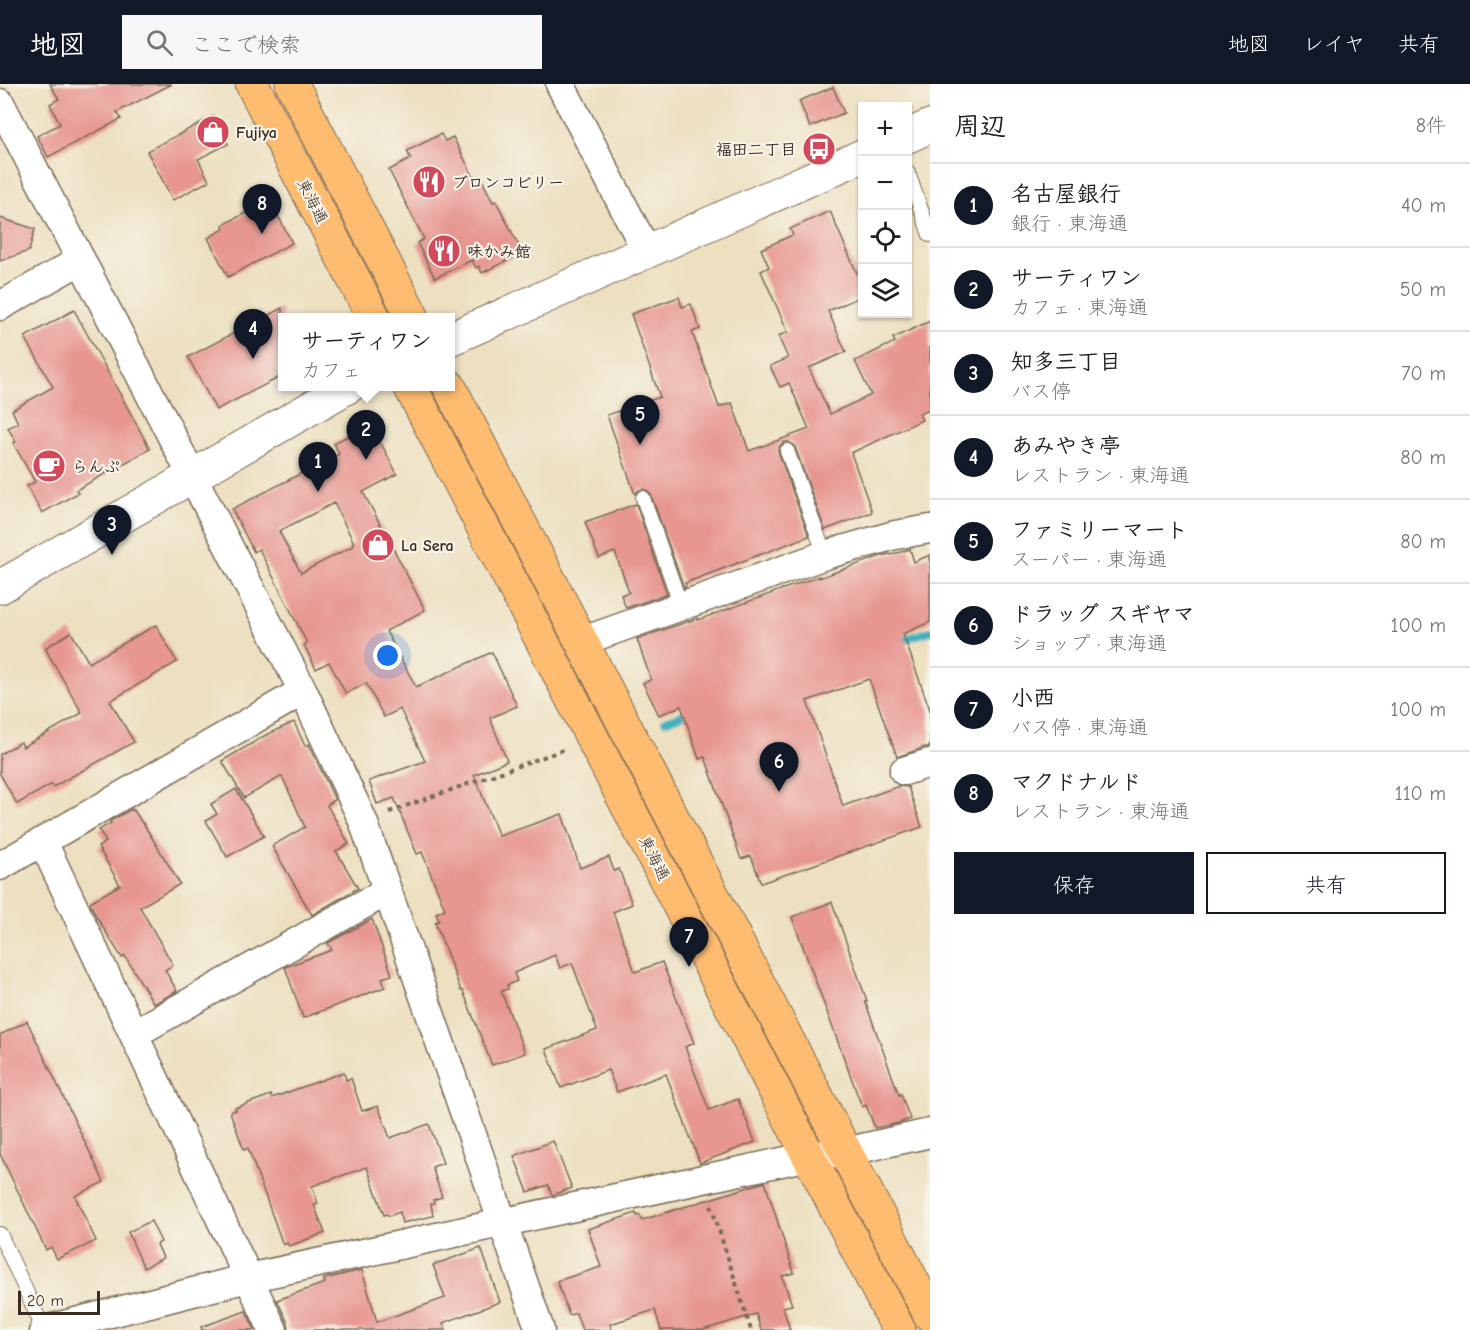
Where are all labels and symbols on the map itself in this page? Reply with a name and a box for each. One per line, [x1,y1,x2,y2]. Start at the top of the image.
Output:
shop icon: Fujiya [195,114,231,150]
place label: Fujiya [236,124,277,142]
bus stop icon: 福田二丁目 [801,131,837,167]
place label: 福田二丁目 [716,141,796,159]
restaurant icon: ブロンコビリー [411,164,447,200]
place label: ブロンコビリー [452,174,564,192]
street label: 東海通 [293,176,331,227]
pin: 8 [242,184,282,234]
restaurant icon: 味かみ館 [426,233,462,269]
place label: 味かみ館 [467,243,531,261]
pin: 4 [234,310,272,359]
pin: 5 [620,396,660,445]
pin: 2 [346,410,386,460]
pin: 1 [298,442,338,492]
cafe icon: らんぷ [31,448,67,484]
place label: らんぷ [72,458,120,476]
pin: 3 [92,506,132,555]
shop icon: La Sera [360,527,396,563]
place label: La Sera [401,537,454,555]
your location [373,641,402,670]
pin: 6 [760,742,798,792]
street label: 東海通 [635,833,673,884]
pin: 7 [670,918,708,967]
scale bar [18,1288,100,1316]

